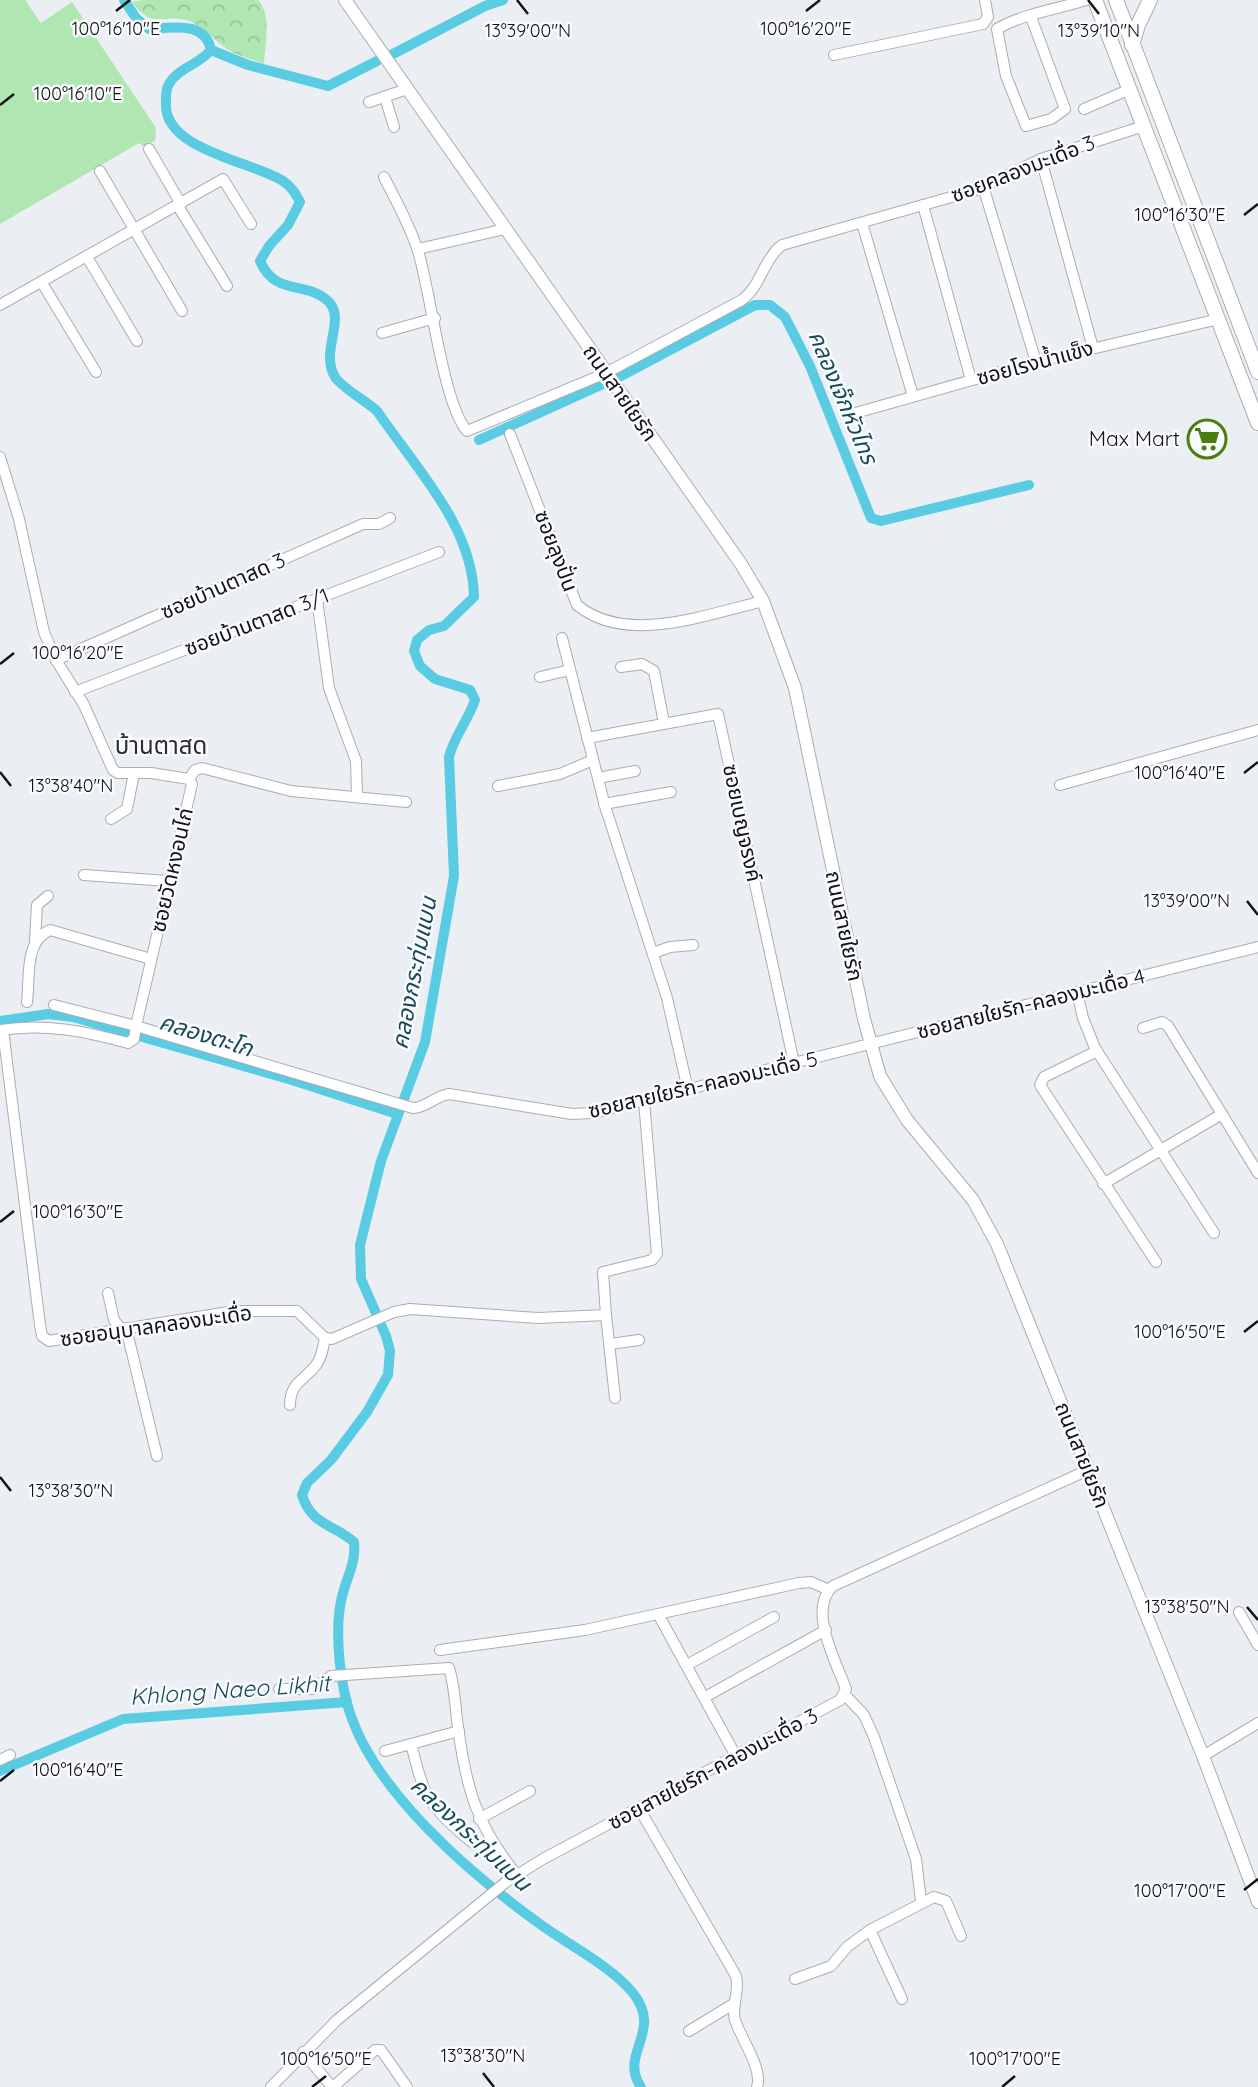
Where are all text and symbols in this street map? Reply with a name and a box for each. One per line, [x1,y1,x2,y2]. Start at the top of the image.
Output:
text: 100°16'10"E [72,17,160,40]
text: 100°16'20"E [760,17,852,40]
text: 13°39'00"N [485,19,571,42]
text: 13°39'10"N [1058,19,1140,42]
text: 100°16'10"E [34,82,122,105]
street label: ซอยคลองมะเดื่อ 3 [947,128,1098,207]
text: 100°16'30"E [1134,203,1226,226]
water label: คลองเจ๊กหัวไทร [802,326,885,469]
street label: ซอยโรงน้ำแข็ง [973,333,1096,390]
street label: ถนนสายใยรัก [578,339,664,446]
supermarket icon: Max Mart [1186,418,1228,460]
place label: Max Mart [1089,425,1180,451]
street label: ซอยลุงปั่น [529,506,584,595]
street label: ซอยบ้านตาสด 3 [156,546,289,624]
street label: ซอยบ้านตาสด 3/1 [181,582,333,661]
text: 100°16'20"E [32,641,124,664]
district label: บ้านตาสด [115,730,207,760]
text: 100°16'40"E [1134,761,1226,784]
street label: ซอยเบญจรงค์ [718,762,768,884]
text: 13°38'40"N [29,774,113,797]
street label: ซอยวัดหงอนไก่ [144,805,198,935]
street label: ถนนสายใยรัก [821,868,869,983]
text: 13°39'00"N [1144,889,1230,912]
water label: คลองกระทุ่มแบน [385,892,443,1052]
street label: ซอยสายใยรัก-คลองมะเดื่อ 4 [914,961,1148,1044]
water label: คลองตะโก [156,1007,257,1063]
street label: ซอยสายใยรัก-คลองมะเดื่อ 5 [585,1044,820,1123]
text: 100°16'30"E [32,1200,124,1223]
street label: ซอยอนุบาลคลองมะเดื่อ [58,1298,254,1352]
text: 100°16'50"E [1134,1320,1226,1343]
street label: ถนนสายใยรัก [1050,1398,1116,1511]
text: 13°38'30"N [29,1479,113,1502]
text: 13°38'50"N [1144,1595,1230,1618]
water label: Khlong Naeo Likhit [129,1668,333,1711]
street label: ซอยสายใยรัก-คลองมะเดื่อ 3 [603,1701,822,1835]
text: 100°16'40"E [32,1758,124,1781]
water label: คลองกระทุ่มแบน [405,1770,539,1898]
text: 100°17'00"E [1134,1879,1226,1902]
text: 13°38'30"N [441,2044,525,2067]
text: 100°16'50"E [280,2047,372,2070]
text: 100°17'00"E [969,2047,1061,2070]

